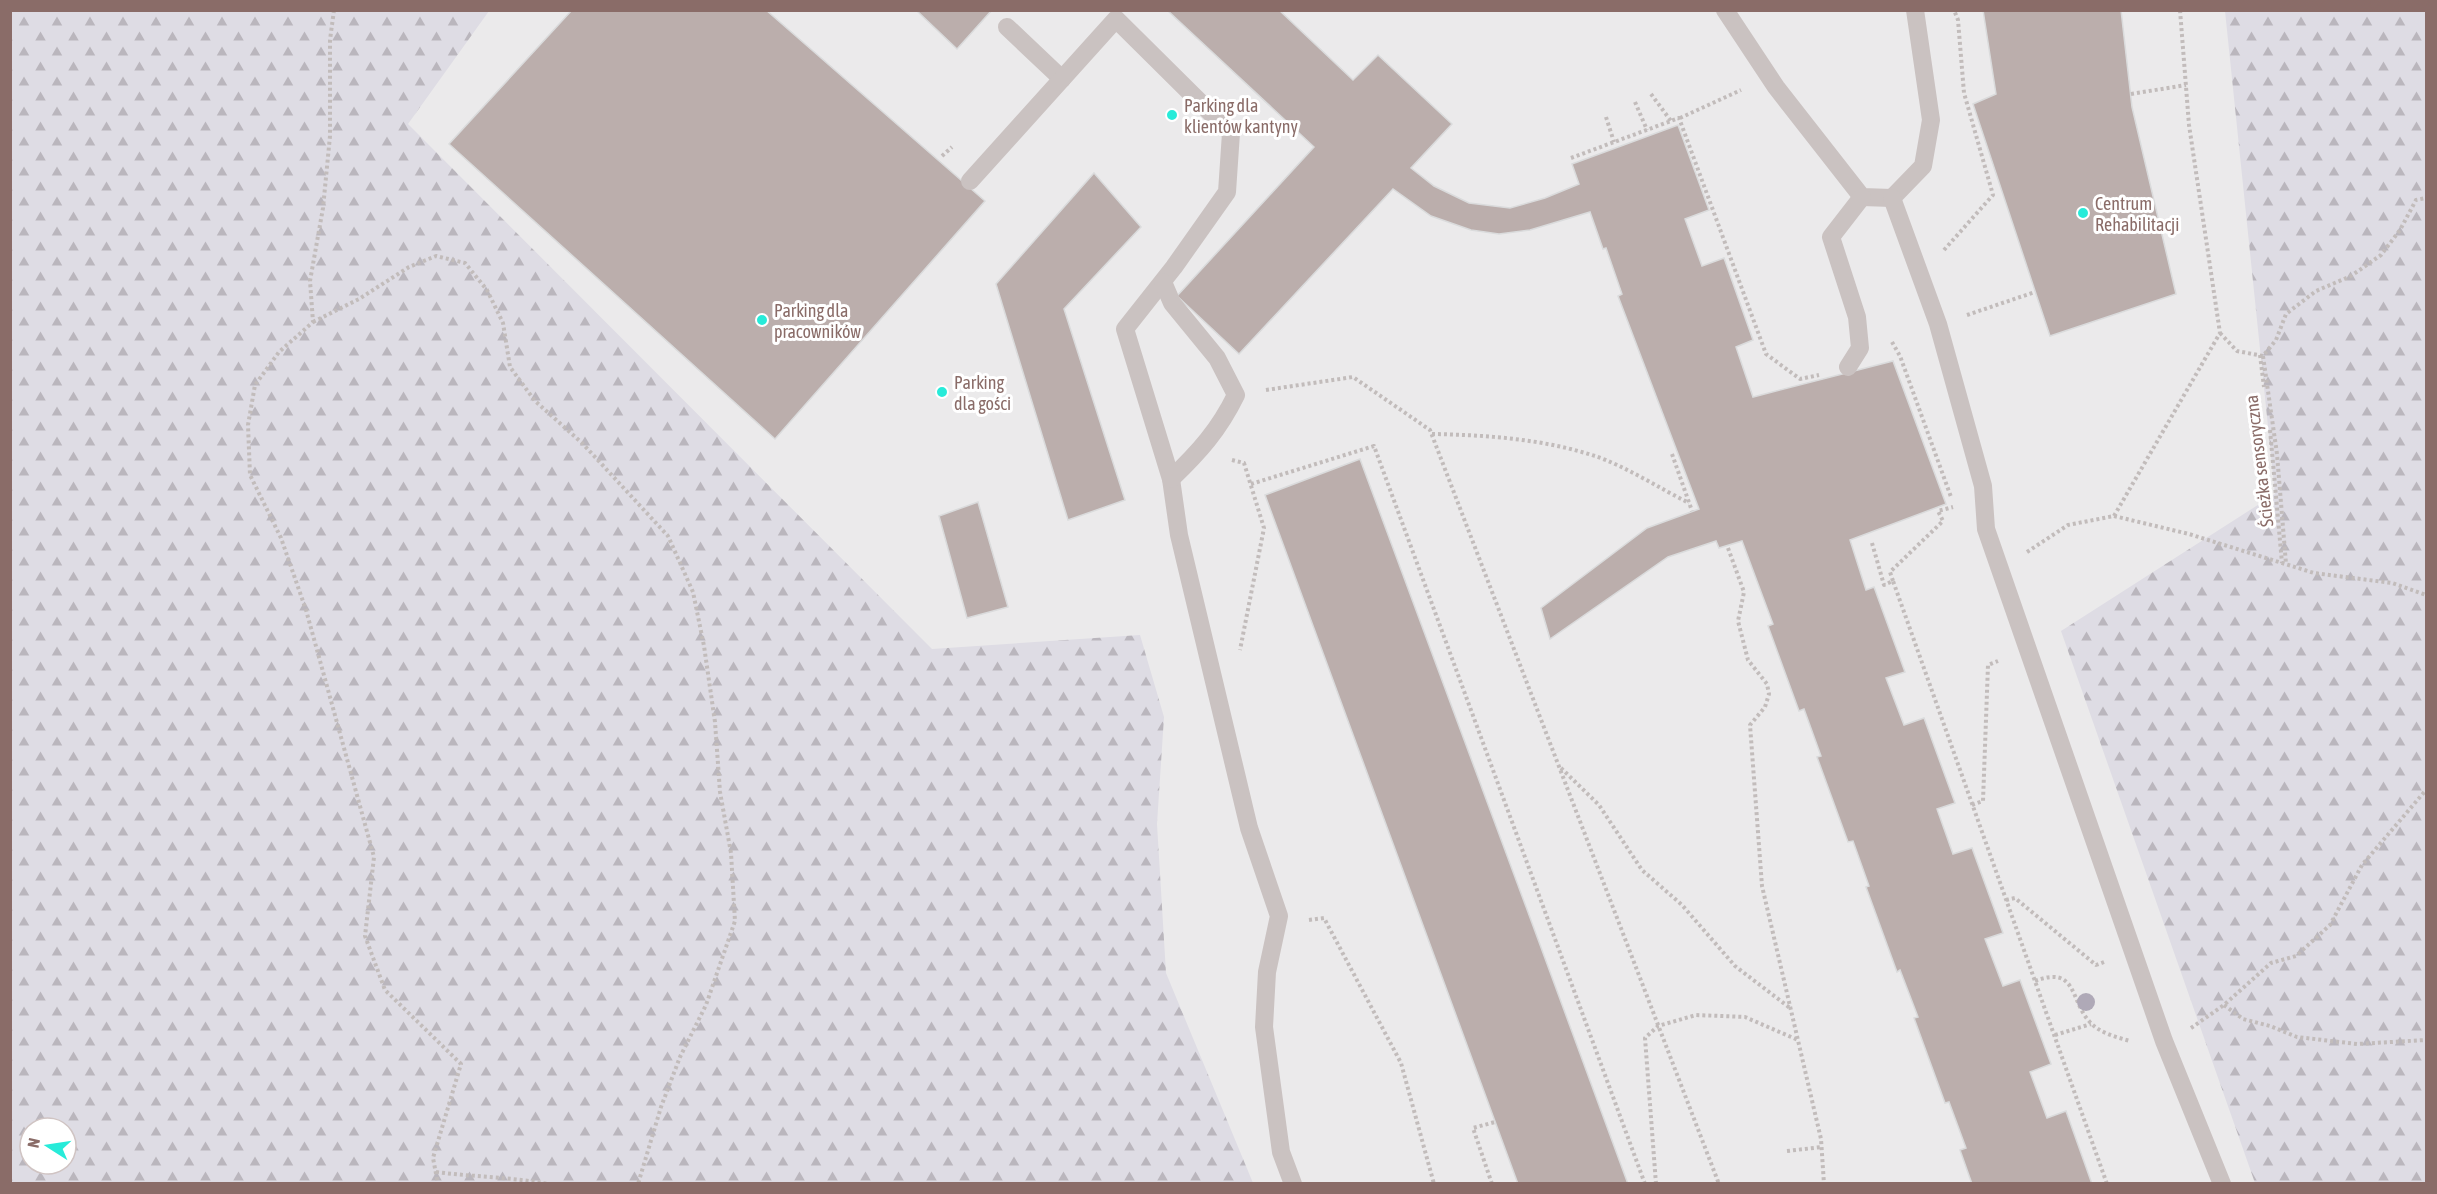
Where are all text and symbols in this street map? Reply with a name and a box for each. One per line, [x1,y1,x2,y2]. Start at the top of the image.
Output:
place label: Parking dla klientów kantyny [1184,95,1298,137]
marker: Parking dla klientów kantyny [1165,108,1179,122]
place label: Centrum Rehabilitacji [2095,193,2179,235]
marker: Centrum Rehabilitacji [2076,206,2090,220]
place label: Parking dla pracowników [774,300,861,342]
marker: Parking dla pracowników [755,313,769,327]
place label: Parking dla gości [954,372,1011,414]
marker: Parking dla gości [935,385,949,399]
street label: Ścieżka sensoryczna [2240,394,2278,528]
north arrow [18,1116,78,1176]
text: N [24,1136,43,1149]

